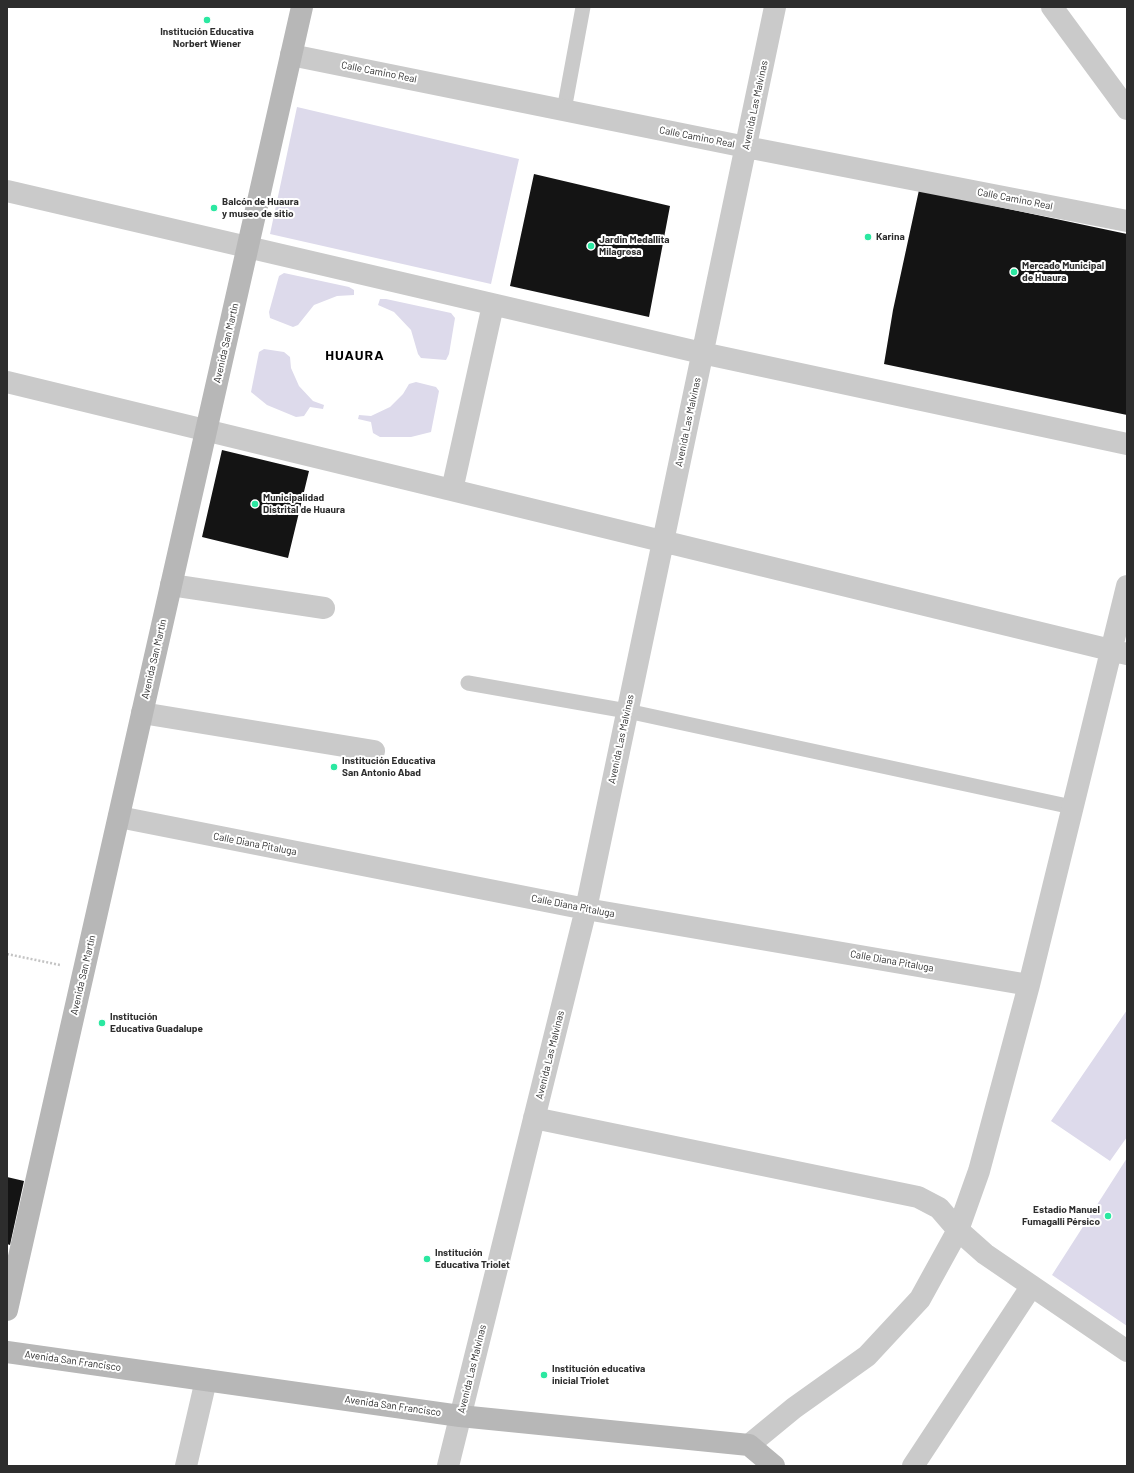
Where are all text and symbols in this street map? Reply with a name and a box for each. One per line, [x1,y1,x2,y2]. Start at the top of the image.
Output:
marker: Institución Educativa Norbert Wiener [202,15,212,25]
place label: Institución Educativa Norbert Wiener [160,26,254,50]
street label: Calle Camino Real [340,59,418,85]
street label: Avenida Las Malvinas [740,59,770,151]
street label: Calle Camino Real [658,124,736,150]
street label: Calle Camino Real [976,186,1054,212]
place label: Balcón de Huaura y museo de sitio [222,196,299,220]
marker: Balcón de Huaura y museo de sitio [209,203,219,213]
place label: Karina [876,231,905,243]
marker: Karina [863,232,873,242]
place label: Jardin Medallita Milagrosa [599,234,670,258]
marker: Jardin Medallita Milagrosa [586,241,596,251]
place label: Mercado Municipal de Huaura [1022,260,1104,284]
marker: Mercado Municipal de Huaura [1009,267,1019,277]
street label: Avenida San Martín [211,302,241,384]
district label: HUAURA [325,347,385,363]
street label: Avenida Las Malvinas [673,376,703,468]
place label: Municipalidad Distrital de Huaura [263,492,345,516]
marker: Municipalidad Distrital de Huaura [250,499,260,509]
street label: Avenida San Martín [139,618,169,700]
street label: Avenida Las Malvinas [606,693,636,785]
place label: Institución Educativa San Antonio Abad [342,755,436,778]
marker: Institución Educativa San Antonio Abad [329,762,339,772]
street label: Calle Diana Pitaluga [212,830,298,858]
street label: Calle Diana Pitaluga [530,892,616,920]
street label: Avenida San Martín [68,934,98,1016]
street label: Calle Diana Pitaluga [849,948,935,974]
street label: Avenida Las Malvinas [533,1009,567,1101]
place label: Institución Educativa Guadalupe [110,1011,203,1034]
marker: Institución Educativa Guadalupe [97,1018,107,1028]
place label: Estadio Manuel Fumagalli Pérsico [1022,1204,1100,1228]
marker: Estadio Manuel Fumagalli Pérsico [1103,1211,1113,1221]
place label: Institución Educativa Triolet [435,1247,510,1270]
marker: Institución Educativa Triolet [422,1254,432,1264]
street label: Avenida Las Malvinas [455,1323,489,1415]
street label: Avenida San Francisco [24,1348,122,1374]
place label: Institución educativa inicial Triolet [552,1363,645,1386]
marker: Institución educativa inicial Triolet [539,1370,549,1380]
street label: Avenida San Francisco [344,1393,442,1419]

